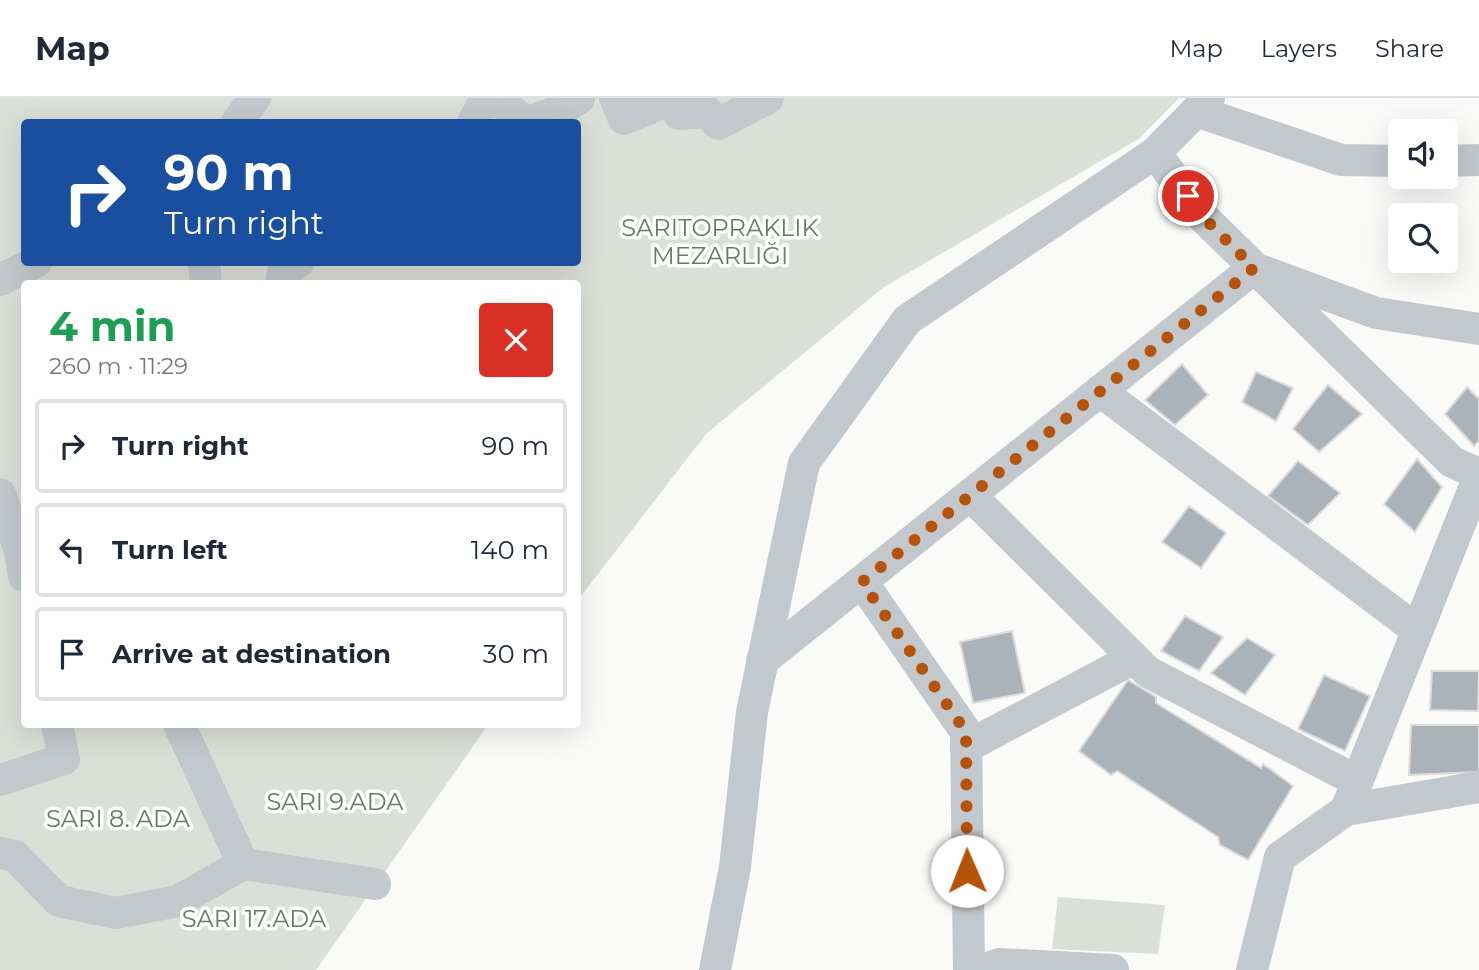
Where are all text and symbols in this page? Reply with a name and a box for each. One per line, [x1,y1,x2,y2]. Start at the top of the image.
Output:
text: Map [35,28,110,68]
text: Map [1169,34,1223,63]
text: Layers [1261,34,1337,63]
text: Share [1375,34,1444,63]
map controls [1388,119,1458,273]
button: sound [1388,119,1458,189]
text: 90 m [164,143,294,202]
icon: right [49,147,140,238]
pin [1158,166,1218,226]
icon: arrive [1169,177,1207,215]
text: Turn right [164,203,324,242]
button: search [1388,203,1458,273]
park label: SARITOPRAKLIK MEZARLIĞI [621,213,819,270]
text: 4 min [49,300,176,352]
button: close [479,303,553,377]
text: 260 m · 11:29 [49,352,188,380]
icon: right [53,427,91,465]
text: Turn right [112,430,248,462]
text: 90 m [482,430,549,462]
icon: left [53,531,91,569]
text: Turn left [112,534,228,566]
text: 140 m [471,534,549,566]
icon: arrive [53,635,91,673]
text: Arrive at destination [112,638,391,670]
text: 30 m [483,638,549,670]
park label: SARI 9.ADA [266,787,404,816]
park label: SARI 8. ADA [46,804,191,833]
position arrow [930,834,1004,908]
park label: SARI 17.ADA [182,904,327,933]

